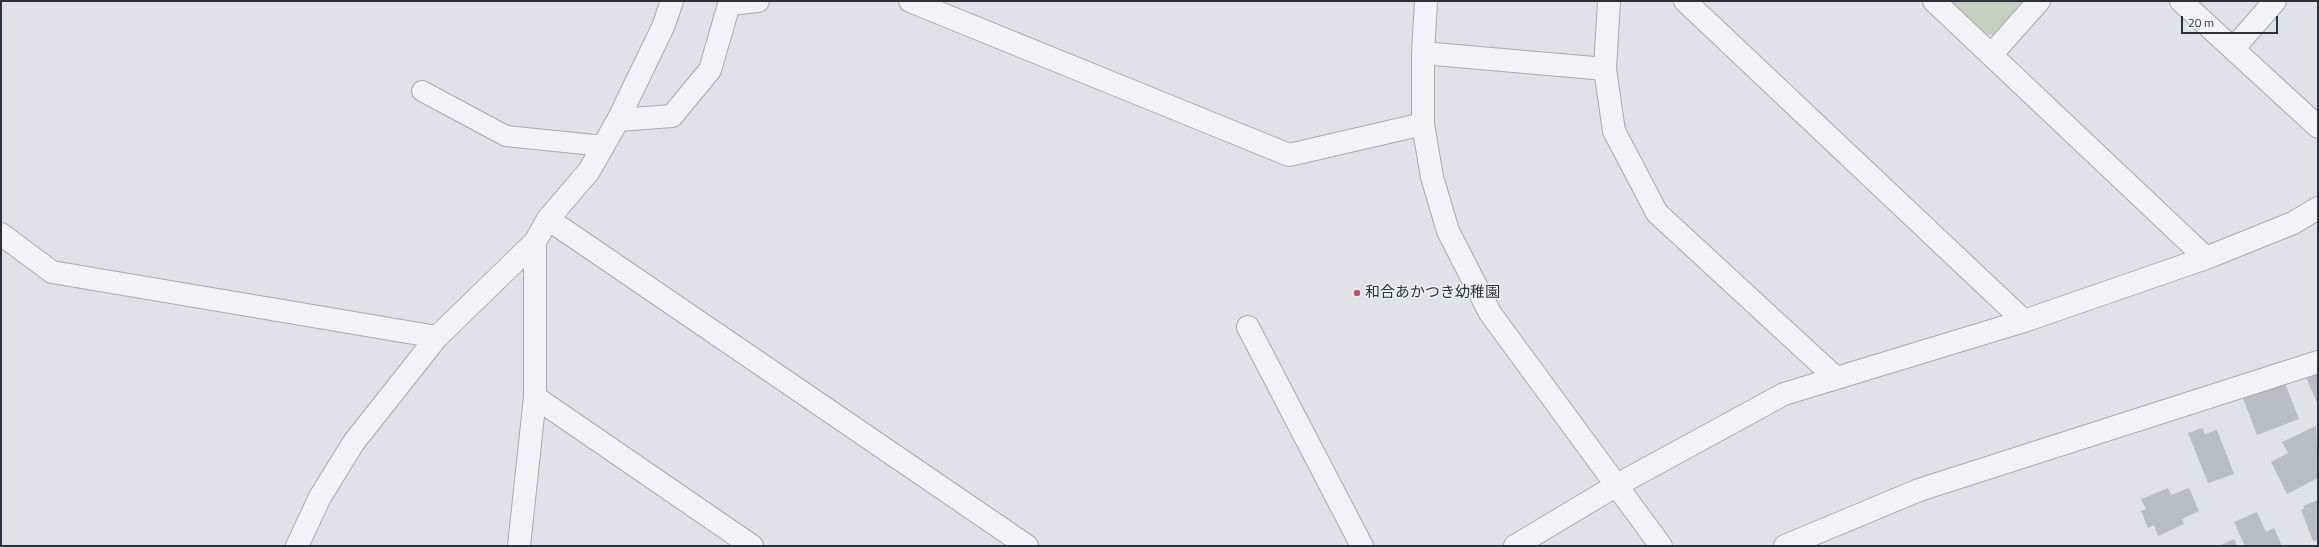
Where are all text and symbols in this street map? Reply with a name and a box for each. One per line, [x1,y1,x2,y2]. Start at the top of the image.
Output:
scale bar [2183,8,2280,34]
text: 20 m [2188,13,2214,32]
place label: 和合あかつき幼稚園 [1365,284,1500,302]
marker: 和合あかつき幼稚園 [1352,288,1362,298]

